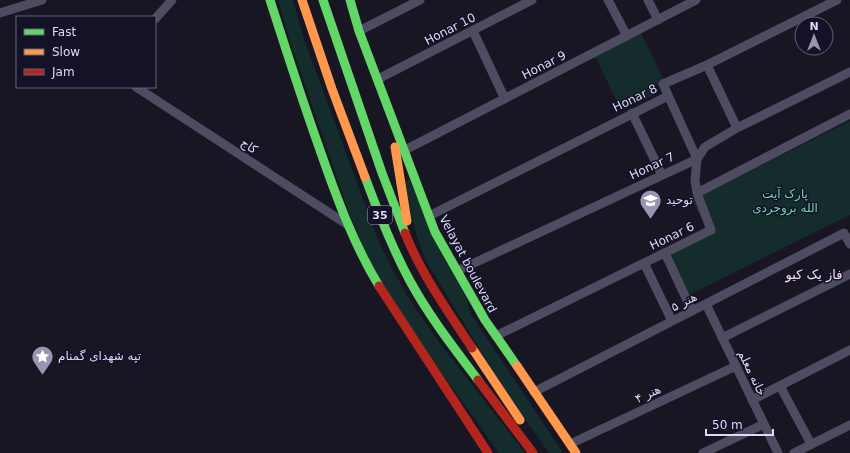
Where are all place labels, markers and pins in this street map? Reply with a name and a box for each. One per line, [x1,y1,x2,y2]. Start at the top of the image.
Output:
school or university icon: توحید [638,187,664,220]
place label: توحید [666,193,693,208]
place icon: تپه شهدای گمنام [30,343,56,376]
place label: تپه شهدای گمنام [58,349,141,363]

